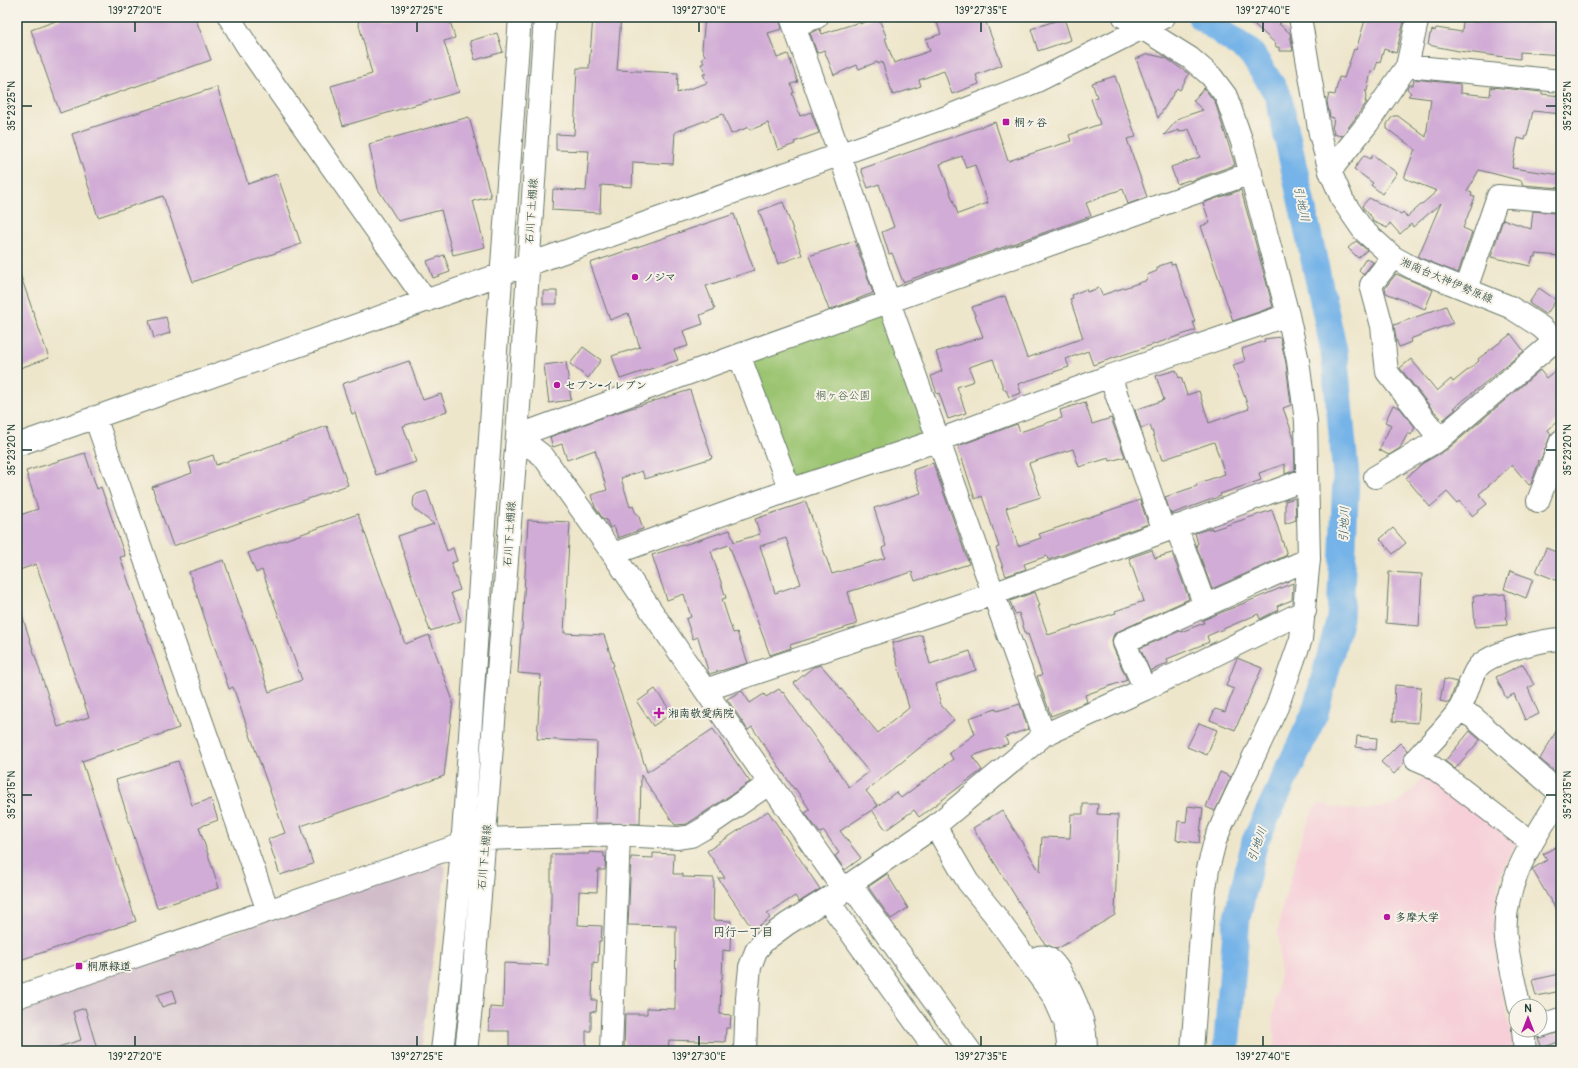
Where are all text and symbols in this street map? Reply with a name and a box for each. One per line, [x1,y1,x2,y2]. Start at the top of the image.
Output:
text: 139°27'20"E [108,5,162,17]
text: 139°27'25"E [391,5,443,17]
text: 139°27'30"E [672,5,726,17]
text: 139°27'35"E [955,5,1007,17]
text: 139°27'40"E [1236,5,1290,17]
text: 35°23'25"N [6,81,18,131]
text: 35°23'25"N [1562,81,1574,131]
place label: 桐ヶ谷 [1014,116,1047,129]
marker: 桐ヶ谷 [1001,117,1011,127]
street label: 石川下土棚線 [523,178,540,244]
water label: 引地川 [1290,185,1313,223]
street label: 湘南台大神伊勢原線 [1399,255,1495,306]
place label: ノジマ [643,271,676,284]
marker: ノジマ [630,272,640,282]
place label: セブン-イレブン [565,379,647,392]
marker: セブン-イレブン [552,380,562,390]
park label: 桐ヶ谷公園 [816,389,871,402]
text: 35°23'20"N [6,424,18,476]
text: 35°23'20"N [1562,424,1574,476]
street label: 石川下土棚線 [501,501,518,567]
water label: 引地川 [1336,506,1353,542]
marker: 湘南敬愛病院 [653,707,665,719]
place label: 湘南敬愛病院 [668,707,734,720]
text: 35°23'15"N [6,771,18,819]
text: 35°23'15"N [1562,771,1574,819]
street label: 石川下土棚線 [475,824,494,890]
water label: 引地川 [1245,825,1270,864]
place label: 多摩大学 [1395,911,1439,924]
marker: 多摩大学 [1382,912,1392,922]
district label: 円行一丁目 [713,925,773,940]
place label: 桐原緑道 [87,960,131,973]
marker: 桐原緑道 [74,961,84,971]
north arrow [1508,998,1548,1038]
text: N [1524,1002,1532,1015]
text: 139°27'20"E [108,1051,162,1063]
text: 139°27'25"E [391,1051,443,1063]
text: 139°27'30"E [672,1051,726,1063]
text: 139°27'35"E [955,1051,1007,1063]
text: 139°27'40"E [1236,1051,1290,1063]

